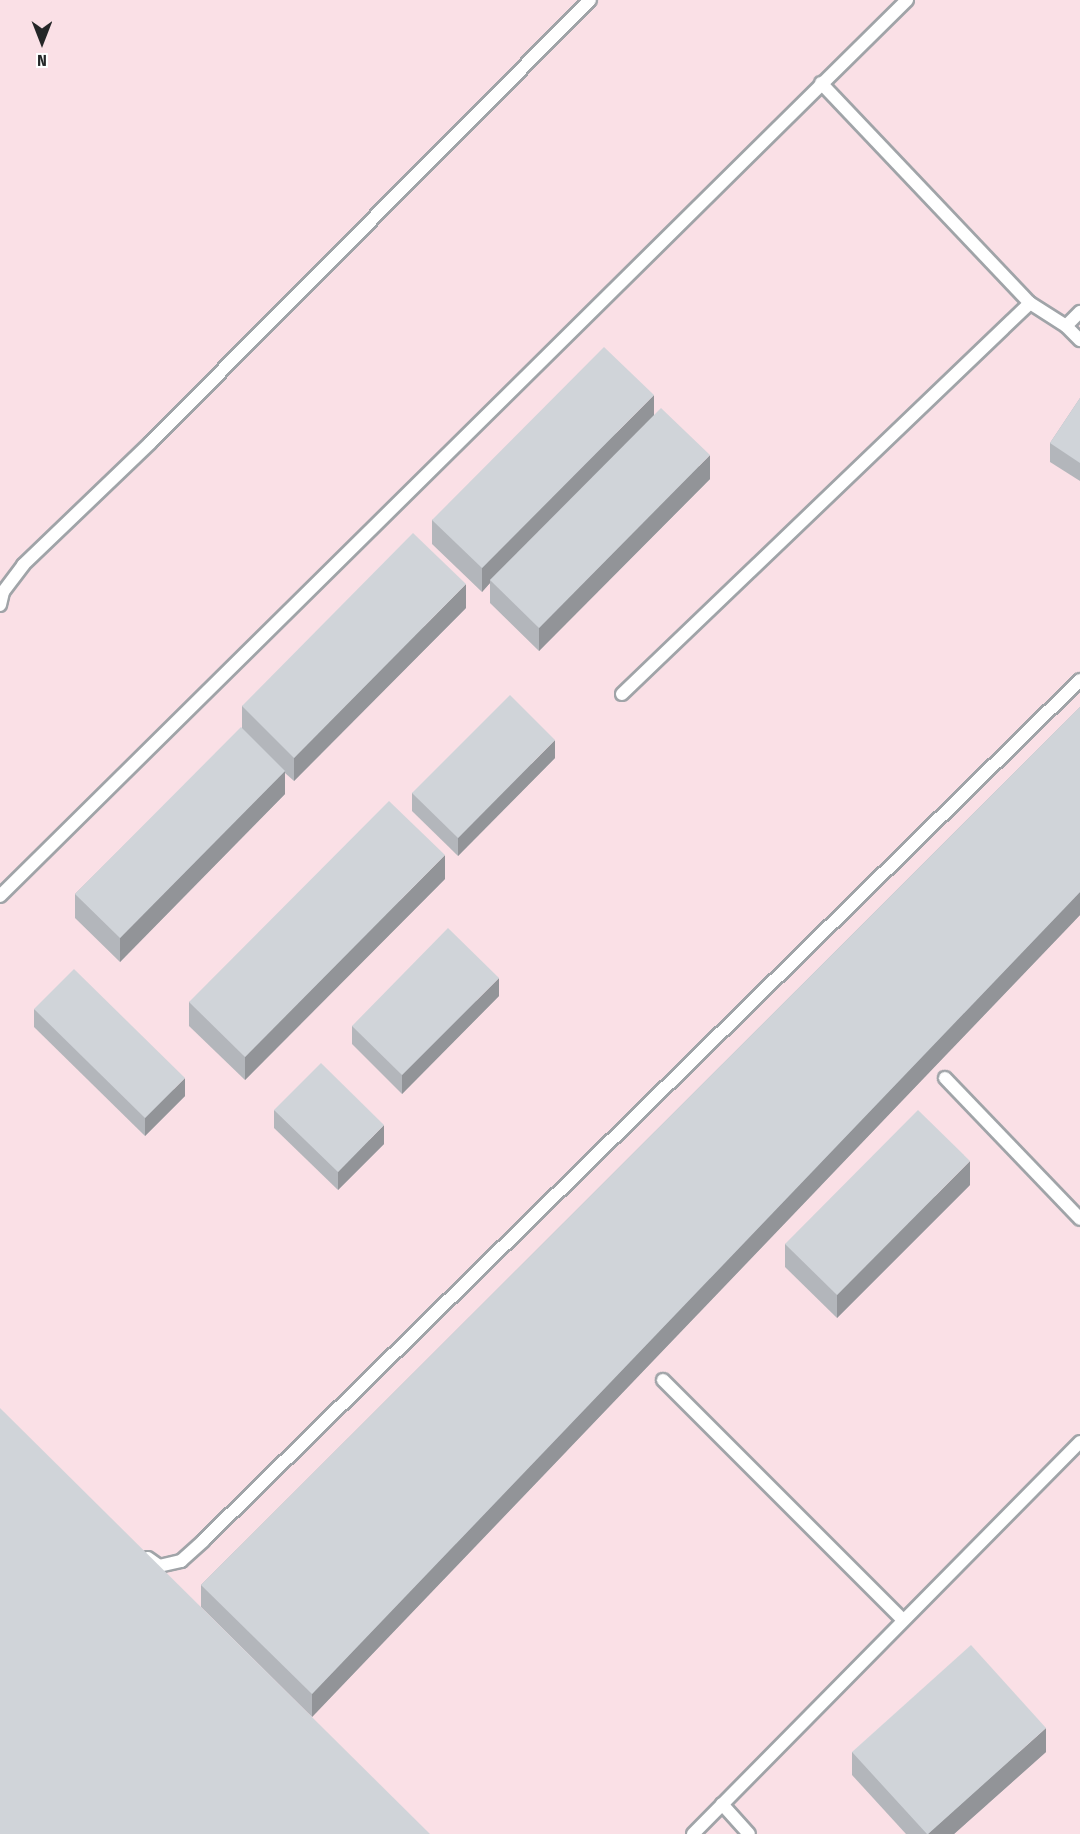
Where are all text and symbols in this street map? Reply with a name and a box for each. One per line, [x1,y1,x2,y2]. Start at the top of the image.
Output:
north arrow [12,12,72,72]
text: N [37,51,47,70]

